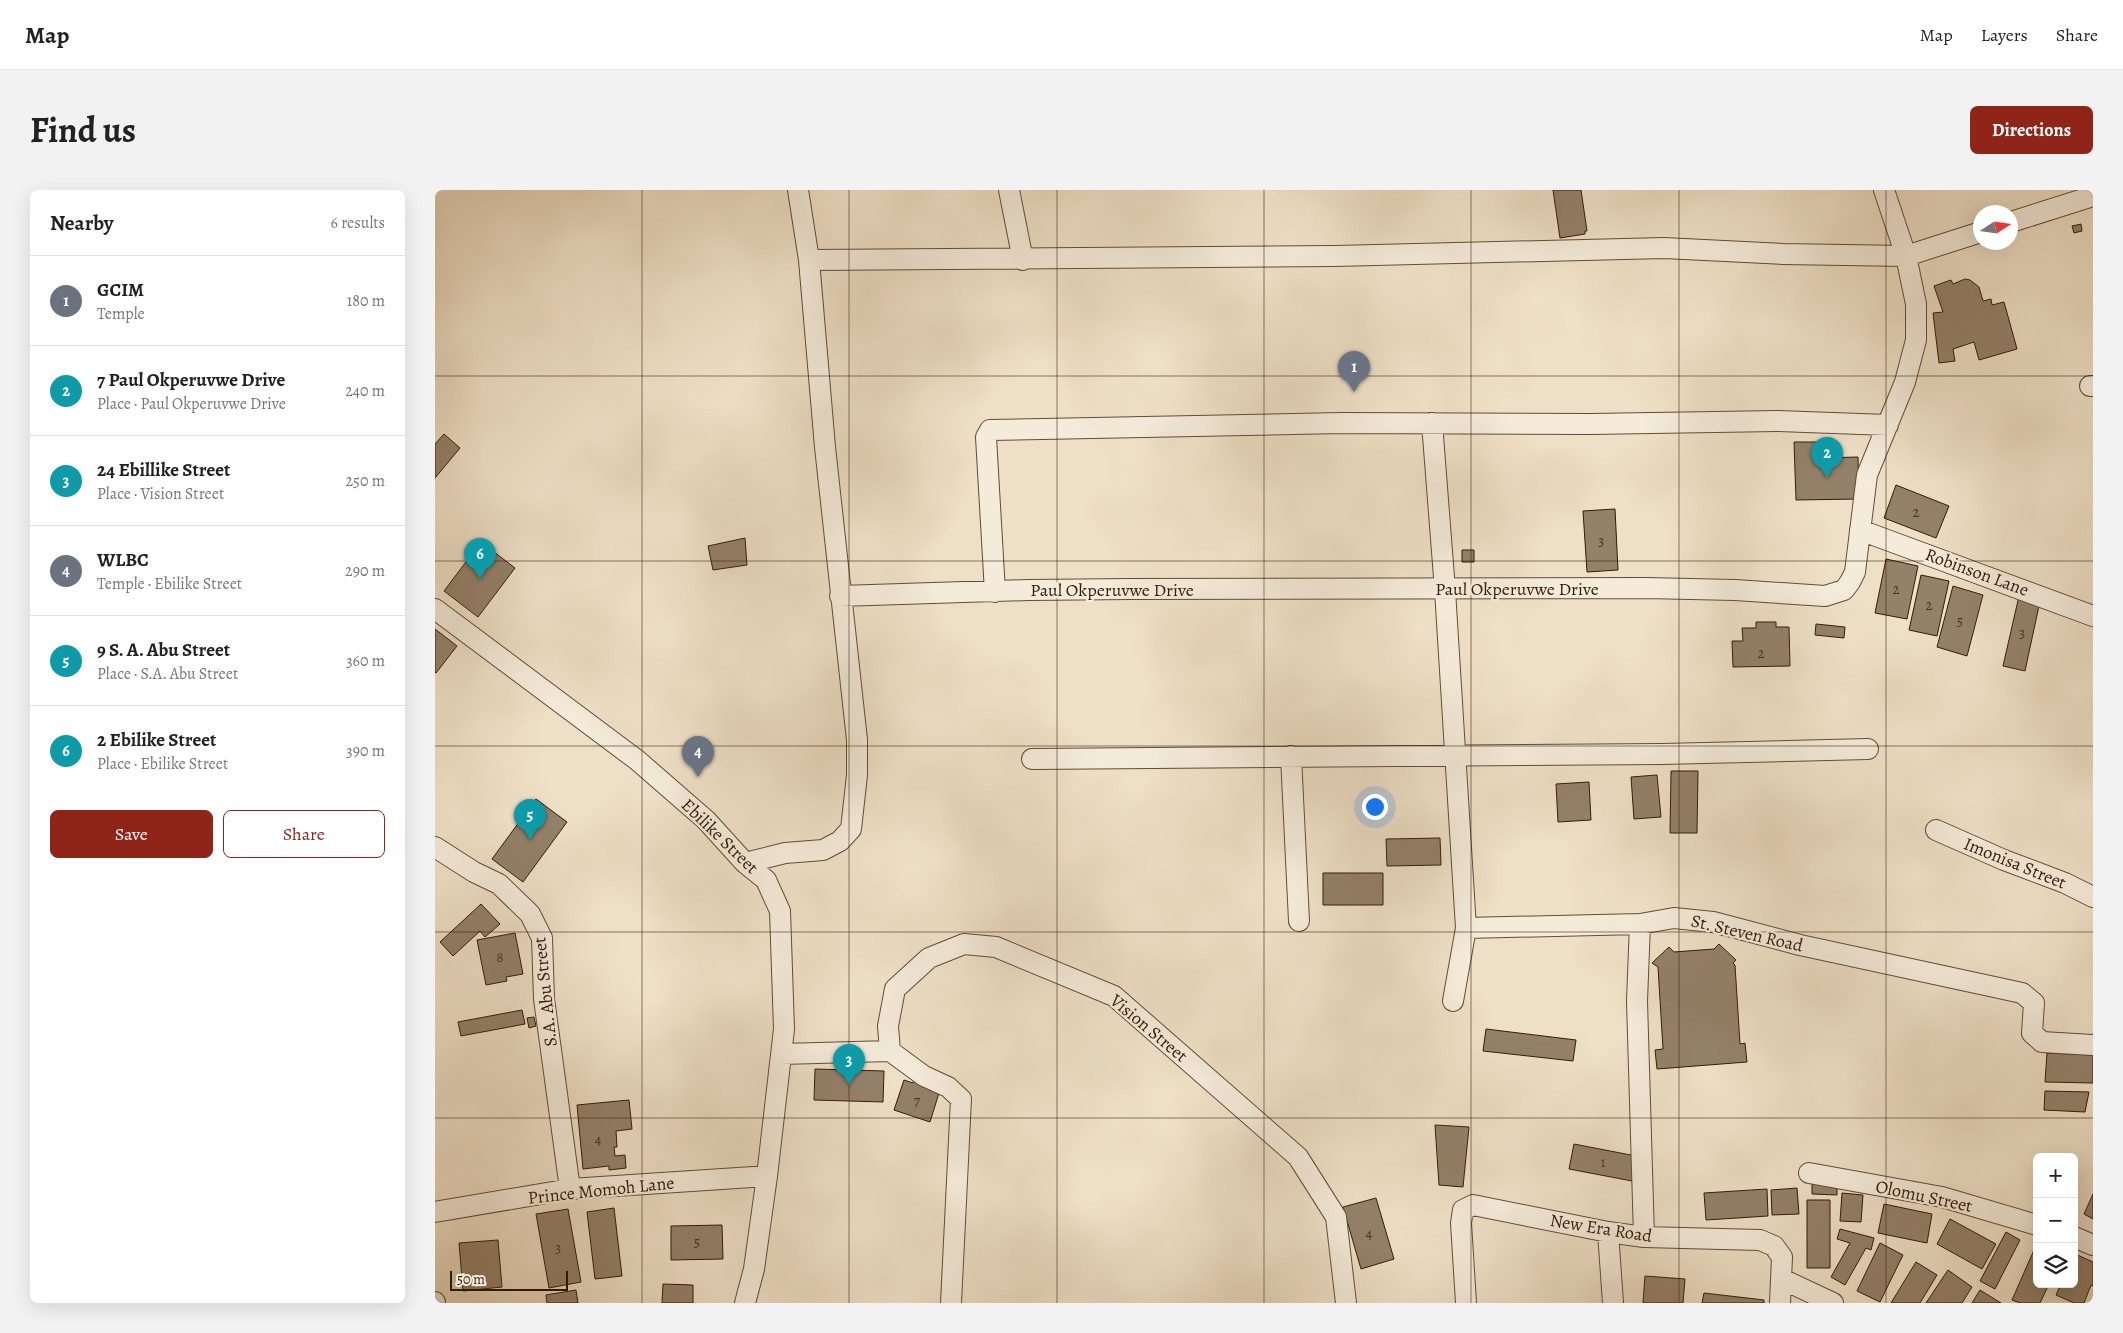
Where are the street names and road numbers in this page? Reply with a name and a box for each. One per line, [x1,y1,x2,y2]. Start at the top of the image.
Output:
street label: Robinson Lane [1922,542,2032,602]
street label: Paul Okperuvwe Drive [1435,577,1599,601]
street label: Paul Okperuvwe Drive [1030,578,1194,602]
street label: Ebilike Street [676,793,764,879]
street label: Imonisa Street [1960,832,2070,894]
street label: St. Steven Road [1689,908,1806,958]
street label: S.A. Abu Street [527,936,563,1048]
street label: Vision Street [1104,988,1193,1068]
street label: Prince Momoh Lane [527,1170,675,1210]
street label: Olomu Street [1873,1174,1975,1218]
street label: New Era Road [1548,1208,1654,1248]

